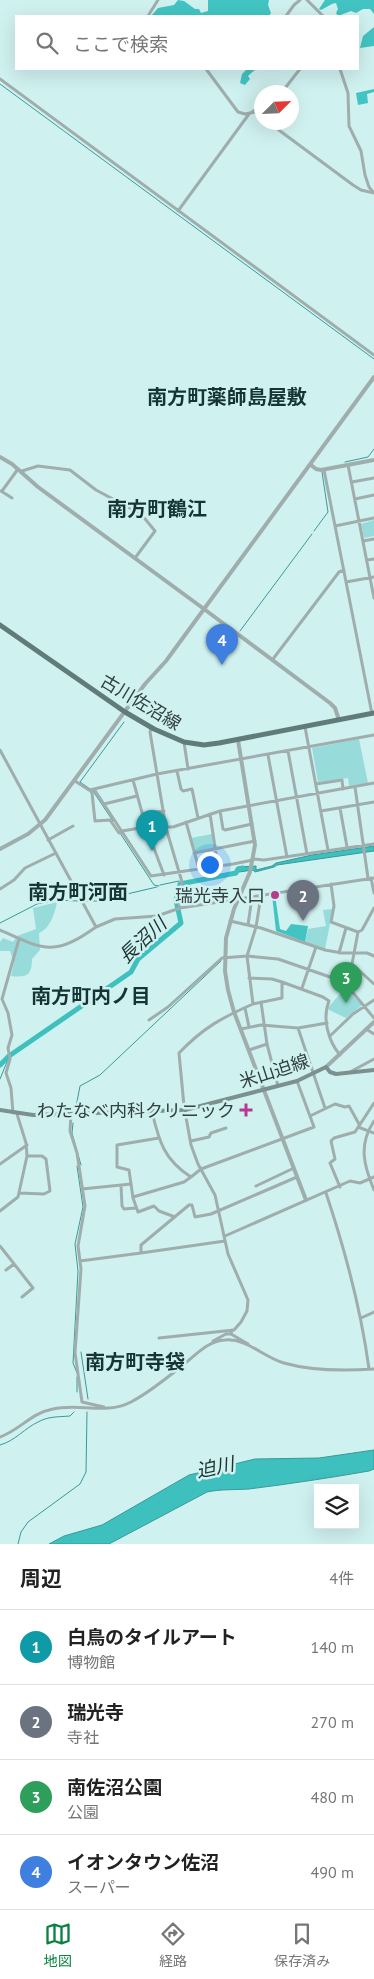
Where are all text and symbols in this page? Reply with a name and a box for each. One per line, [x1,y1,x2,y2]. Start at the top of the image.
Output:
search box [15,15,359,70]
icon: search [33,29,61,57]
text: ここで検索 [73,32,168,56]
north arrow [254,85,299,130]
district label: 南方町薬師島屋敷 [147,384,307,410]
district label: 南方町鶴江 [107,496,207,522]
pin: 4 [206,624,238,665]
street label: 古川佐沼線 [97,669,185,735]
pin: 1 [136,810,168,851]
your location [197,852,223,878]
district label: 南方町河面 [28,879,128,905]
pin: 2 [287,880,319,921]
place label: 瑞光寺入口 [175,884,265,907]
marker: 瑞光寺入口 [269,889,281,901]
water label: 長沼川 [113,910,172,968]
pin: 3 [330,962,362,1003]
district label: 南方町内ノ目 [31,983,151,1009]
street label: 米山迫線 [236,1049,312,1093]
place label: わたなべ内科クリニック [37,1099,235,1122]
marker: わたなべ内科クリニック [239,1103,253,1117]
district label: 南方町寺袋 [85,1349,185,1375]
water label: 迫川 [194,1451,238,1483]
map controls [314,1484,359,1529]
button: layers [314,1484,359,1529]
text: 周辺 [20,1565,62,1592]
text: 4件 [329,1568,354,1588]
text: 白鳥のタイルアート [67,1625,237,1649]
text: 1 [31,1637,41,1657]
text: 140 m [311,1637,354,1657]
text: 博物館 [67,1652,115,1672]
text: 瑞光寺 [67,1700,124,1724]
text: 2 [31,1712,41,1732]
text: 270 m [311,1712,354,1732]
text: 寺社 [67,1727,99,1747]
text: 南佐沼公園 [67,1775,162,1799]
text: 3 [31,1787,41,1807]
text: 480 m [311,1787,354,1807]
text: 公園 [67,1802,99,1822]
text: イオンタウン佐沼 [67,1850,219,1874]
text: 4 [31,1862,41,1882]
text: 490 m [311,1862,354,1882]
text: スーパー [67,1877,131,1897]
tab: 地図 [44,1920,72,1970]
tab: 経路 [159,1920,187,1970]
tab: 保存済み [274,1920,330,1970]

